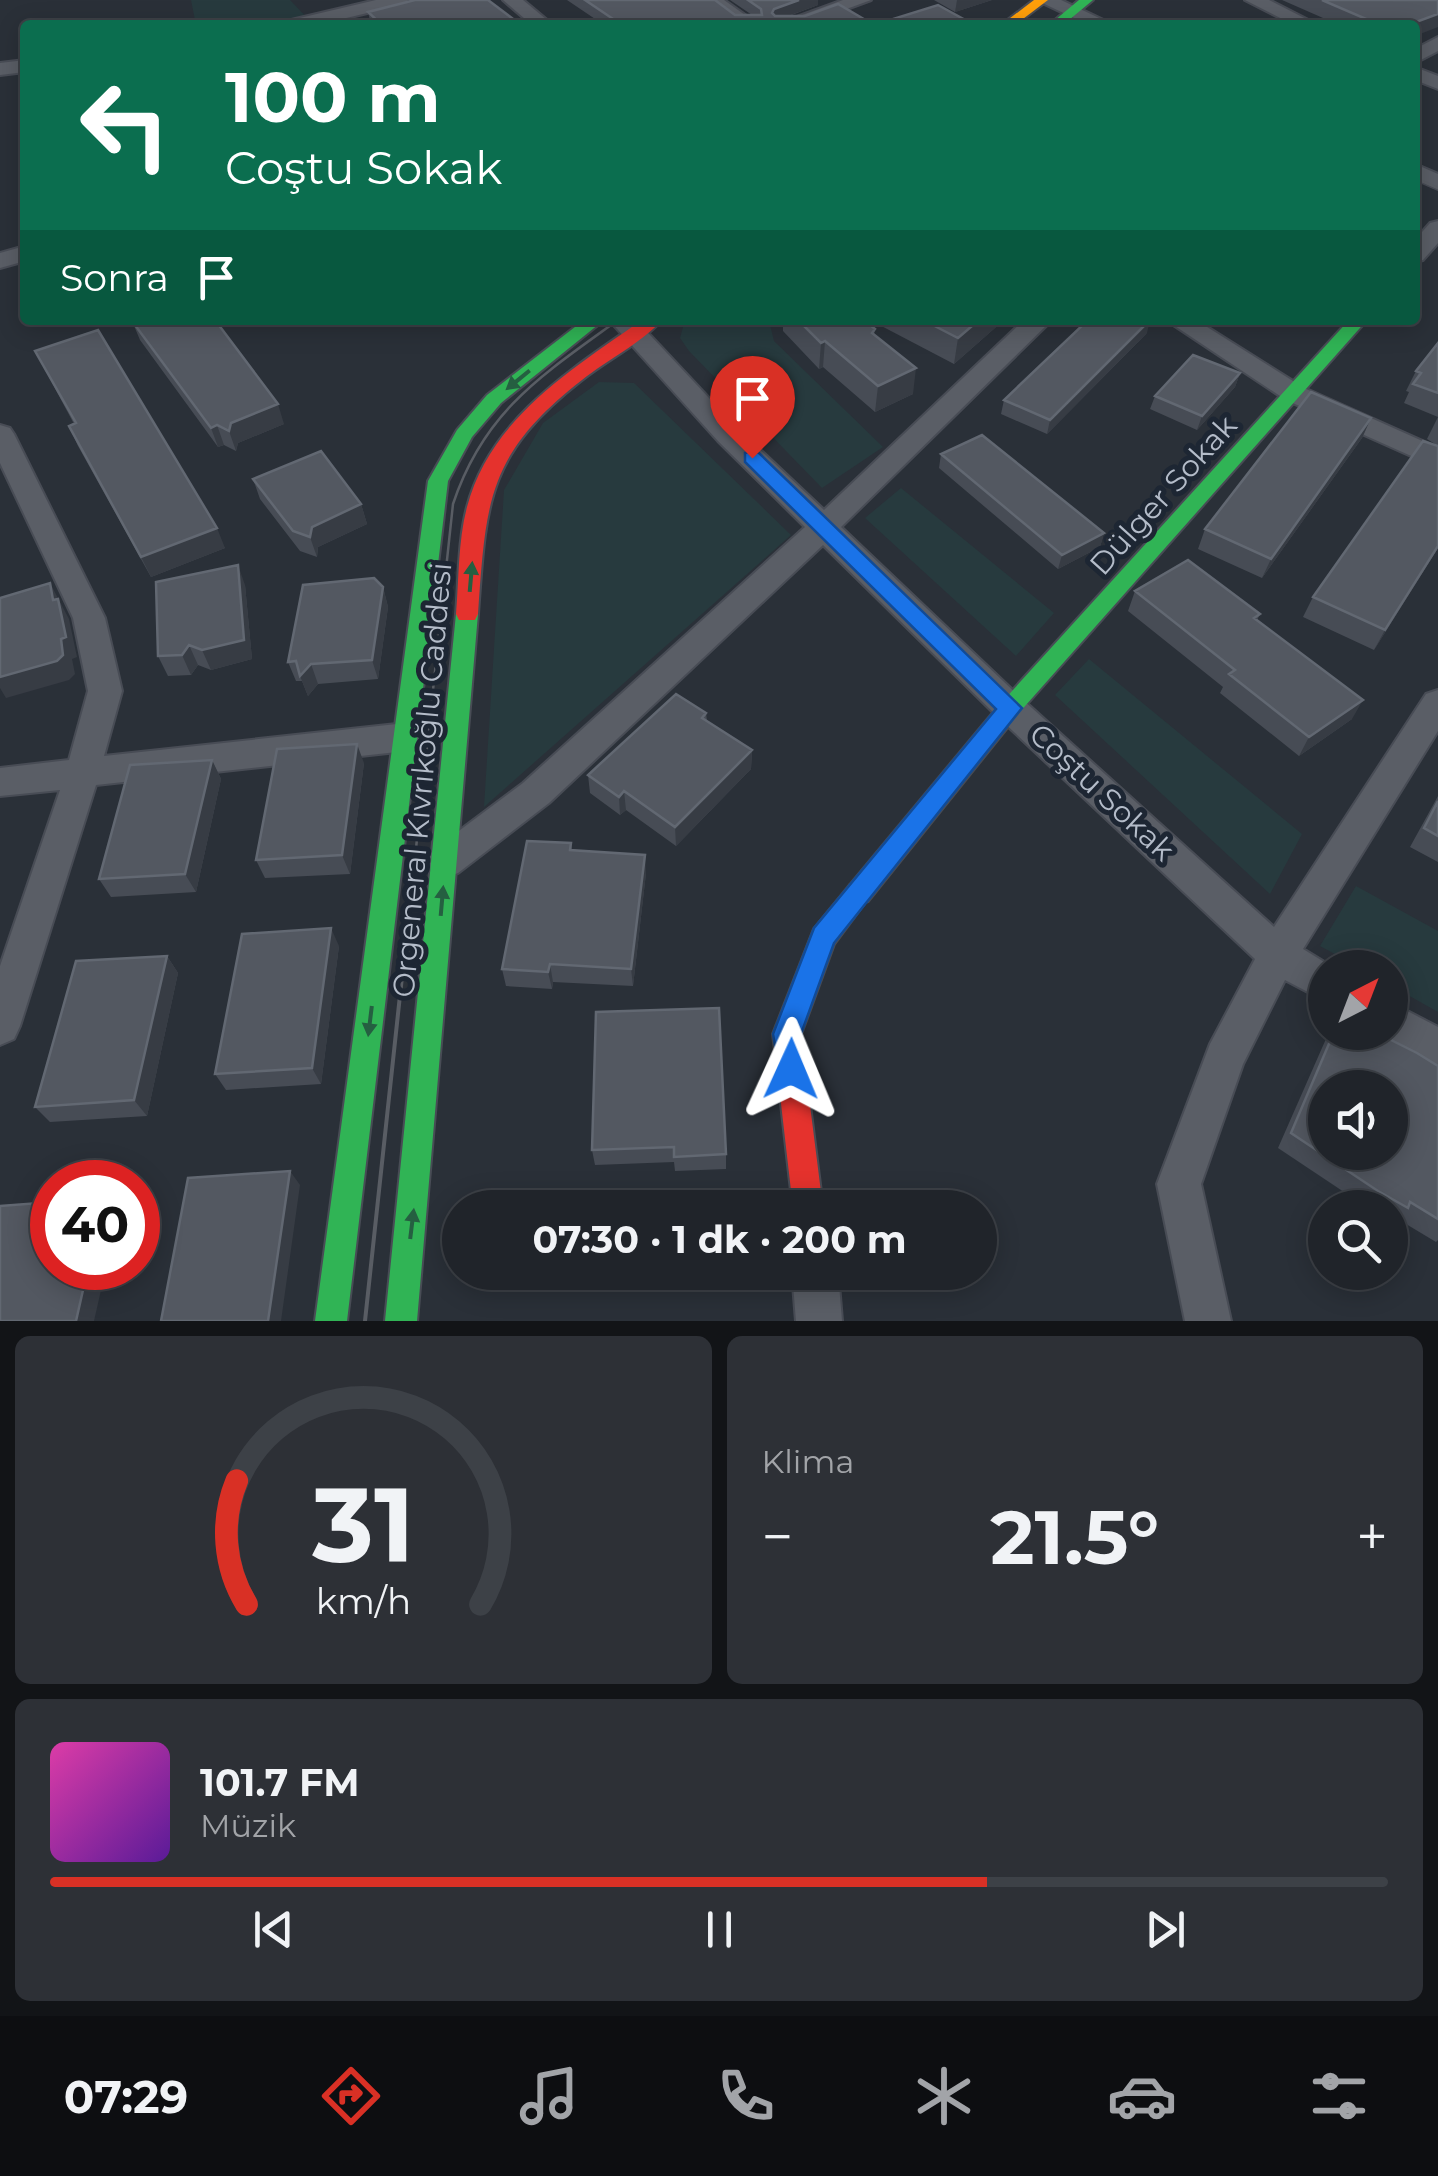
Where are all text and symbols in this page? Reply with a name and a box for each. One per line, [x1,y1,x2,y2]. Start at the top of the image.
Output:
text: 100 m [225,54,441,140]
icon: left [60,60,190,190]
text: Coştu Sokak [225,140,502,195]
icon: arrive [189,250,244,305]
text: Sonra [60,254,169,301]
pin [710,356,795,459]
one-way arrow [505,369,530,390]
icon: arrive [725,371,780,426]
street label: Dülger Sokak [1082,407,1244,582]
one-way arrow [463,560,479,592]
street label: Orgeneral Kıvrıkoğlu Caddesi [385,561,459,999]
street label: Coştu Sokak [1022,715,1182,869]
one-way arrow [434,884,450,916]
north arrow [1308,950,1408,1050]
map controls [1308,950,1408,1290]
one-way arrow [361,1006,377,1038]
position arrow [739,1017,843,1121]
button: sound [1308,1070,1408,1170]
speed limit sign: 40 [30,1160,160,1290]
button: search [1308,1190,1408,1290]
one-way arrow [404,1208,420,1240]
text: 07:30 · 1 dk · 200 m [532,1216,907,1263]
text: Klima [762,1442,854,1481]
text: 31 [311,1461,414,1588]
text: 21.5° [990,1491,1159,1583]
text: − [762,1503,793,1570]
text: + [1356,1503,1388,1570]
text: km/h [316,1579,411,1623]
text: 101.7 FM [200,1759,360,1806]
text: Müzik [200,1806,296,1845]
icon: previous [246,1902,301,1957]
icon: pause [692,1902,747,1957]
icon: next [1138,1902,1193,1957]
icon: directions [316,2061,386,2131]
icon: music [514,2061,584,2131]
icon: phone [711,2061,781,2131]
icon: climate [909,2061,979,2131]
icon: car [1107,2061,1177,2131]
icon: filters [1304,2061,1374,2131]
text: 07:29 [64,2069,188,2124]

